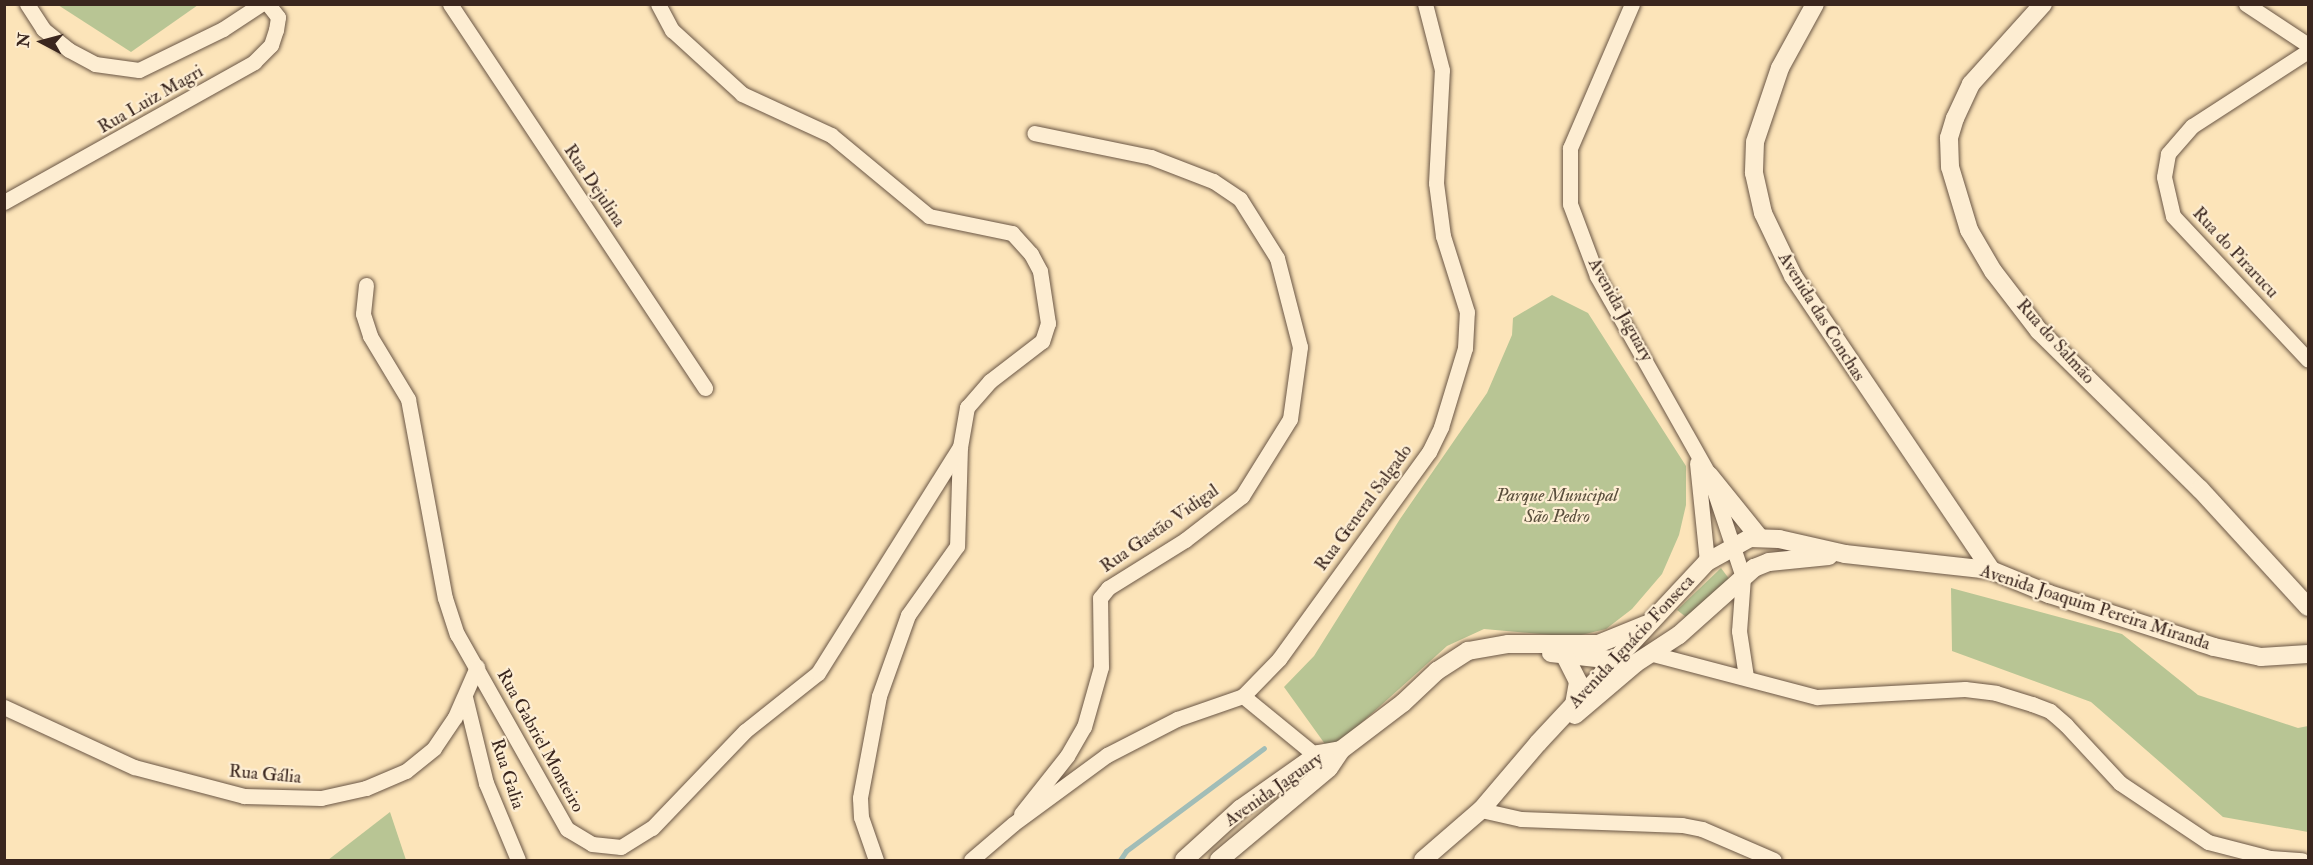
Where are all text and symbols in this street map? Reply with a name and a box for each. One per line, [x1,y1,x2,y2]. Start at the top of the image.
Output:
north arrow [12,12,72,72]
text: N [13,32,35,48]
street label: Rua Luiz Magri [95,61,207,139]
street label: Rua Dejulina [558,141,630,231]
street label: Rua do Pirarucu [2187,203,2283,303]
street label: Avenida das Conchas [1773,249,1869,385]
street label: Avenida Jaguary [1583,255,1657,365]
street label: Rua do Salmão [2011,295,2099,389]
street label: Rua General Salgado [1311,441,1417,575]
street label: Rua Gastão Vidigal [1097,480,1223,578]
park label: Parque Municipal São Pedro [1496,486,1618,528]
street label: Avenida Joaquim Pereira Miranda [1977,561,2213,655]
street label: Avenida Ignácio Fonseca [1565,571,1699,713]
street label: Rua Gabriel Monteiro [492,666,588,816]
street label: Rua Galia [486,736,528,812]
street label: Avenida Jaguary [1221,748,1327,832]
street label: Rua Gália [228,761,302,789]

